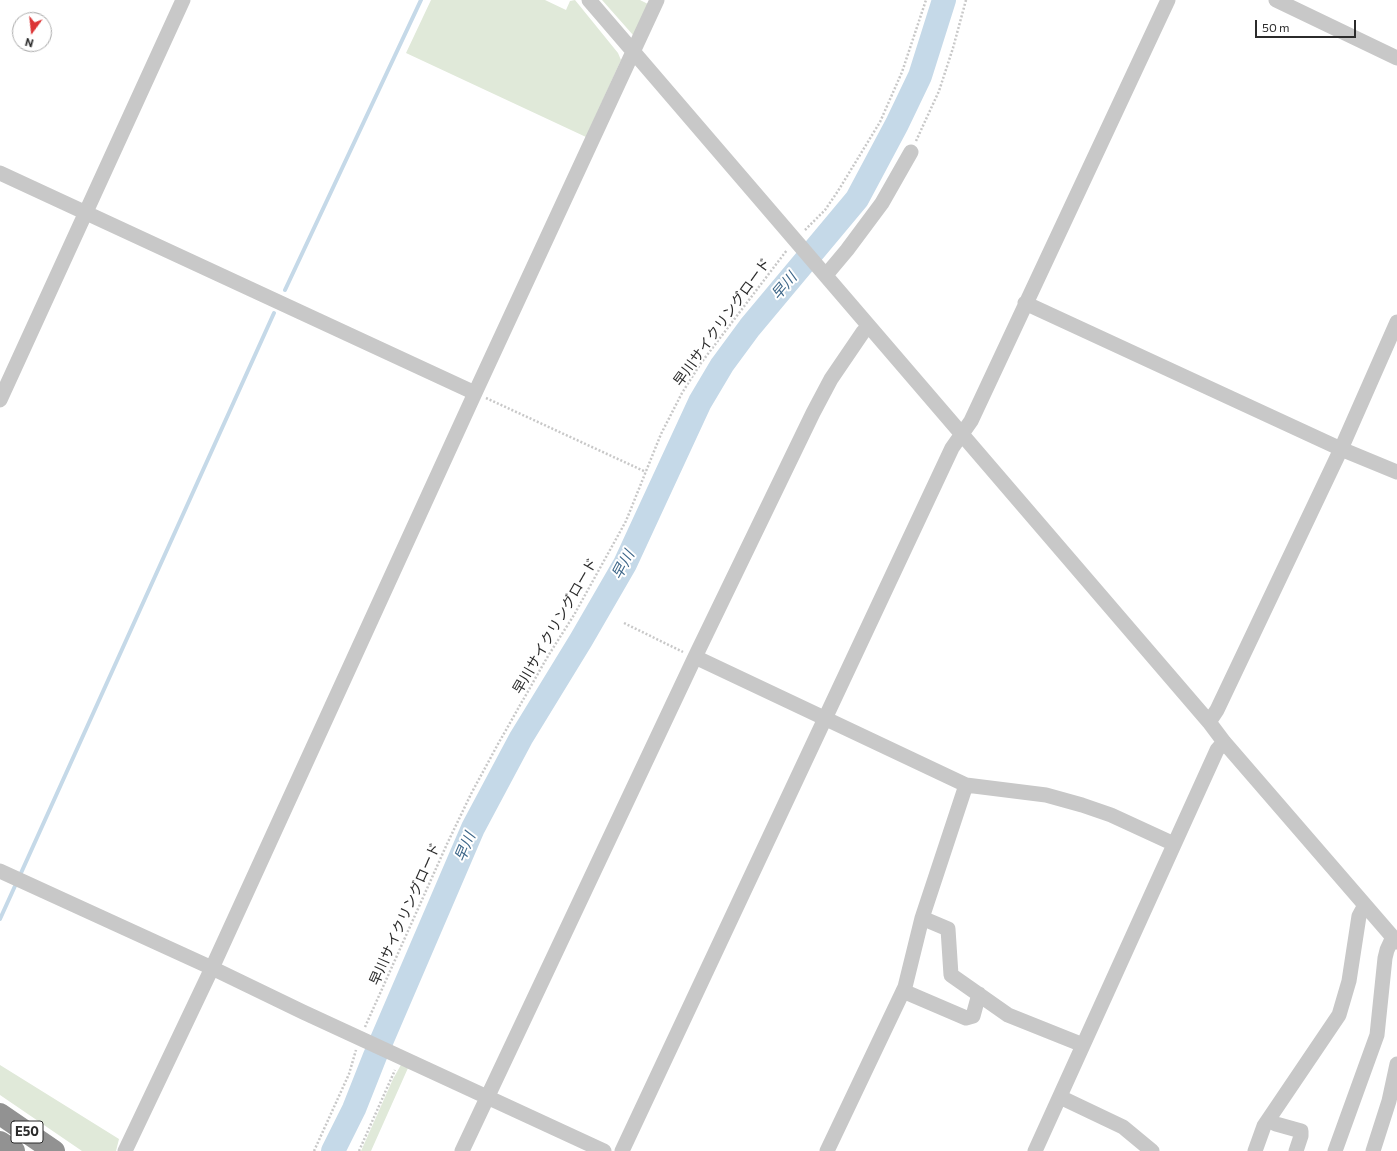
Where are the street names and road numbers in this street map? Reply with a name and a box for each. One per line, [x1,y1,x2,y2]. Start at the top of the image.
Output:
street label: 早川サイクリングロード [670,255,774,389]
street label: 早川サイクリングロード [509,555,601,697]
street label: 早川サイクリングロード [366,840,444,988]
road number: E50 [11,1121,43,1143]

